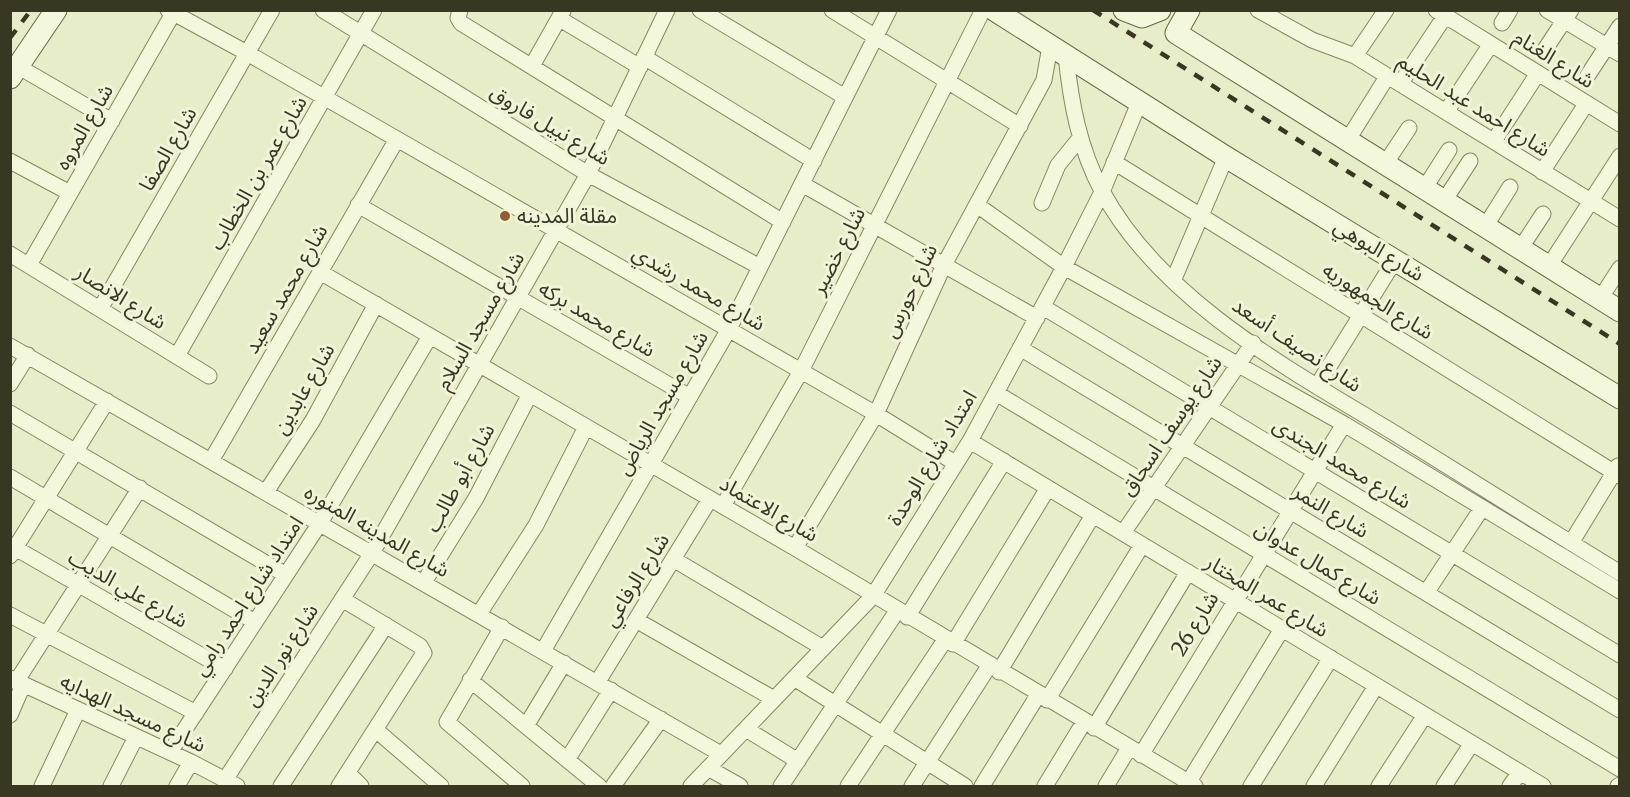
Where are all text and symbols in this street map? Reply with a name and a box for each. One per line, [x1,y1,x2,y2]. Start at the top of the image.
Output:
street label: شارع الغنام [1507,23,1600,97]
street label: شارع احمد عبد الحليم [1392,47,1556,164]
street label: شارع نبيل فاروق [484,78,615,173]
street label: شارع المروه [48,79,121,176]
street label: شارع عمر بن الخطاب [202,91,314,256]
street label: شارع الصفا [133,102,204,197]
place label: مقلة المدينه [517,202,617,229]
street label: شارع خضير [804,203,873,301]
marker: مقلة المدينه [498,209,512,223]
street label: شارع البوهي [1328,212,1429,290]
street label: شارع محمد سعيد [238,219,335,359]
street label: شارع محمد رشدي [626,239,771,339]
street label: شارع حورس [876,239,945,343]
street label: شارع مسجد السلام [429,247,533,396]
street label: شارع الجمهوريه [1317,256,1439,347]
street label: شارع الانصار [69,257,172,337]
street label: شارع محمد بركه [533,274,661,365]
street label: شارع نصيف أسعد [1226,291,1367,400]
street label: شارع مسجد الرياض [609,326,716,481]
street label: شارع عابدين [267,338,342,440]
street label: شارع يوسف اسحاق [1114,350,1229,502]
street label: امتداد شارع الوحدة [881,385,984,531]
street label: شارع محمد الجندى [1267,411,1416,516]
street label: شارع أبو طالب [419,419,502,538]
street label: شارع الاعتماد [714,469,824,549]
street label: شارع النمر [1286,477,1374,545]
street label: شارع المدينه المنوره [299,478,455,585]
street label: امتداد شارع احمد رامي [186,511,312,682]
street label: شارع كمال عدوان [1249,514,1386,613]
street label: شارع الرفاعي [596,528,677,633]
street label: شارع علي الديب [62,543,193,636]
street label: شارع عمر المختار [1199,548,1334,645]
street label: شارع 26 [1165,587,1226,662]
street label: شارع نور الدين [237,598,326,712]
street label: شارع مسجد الهدايه [55,667,211,760]

